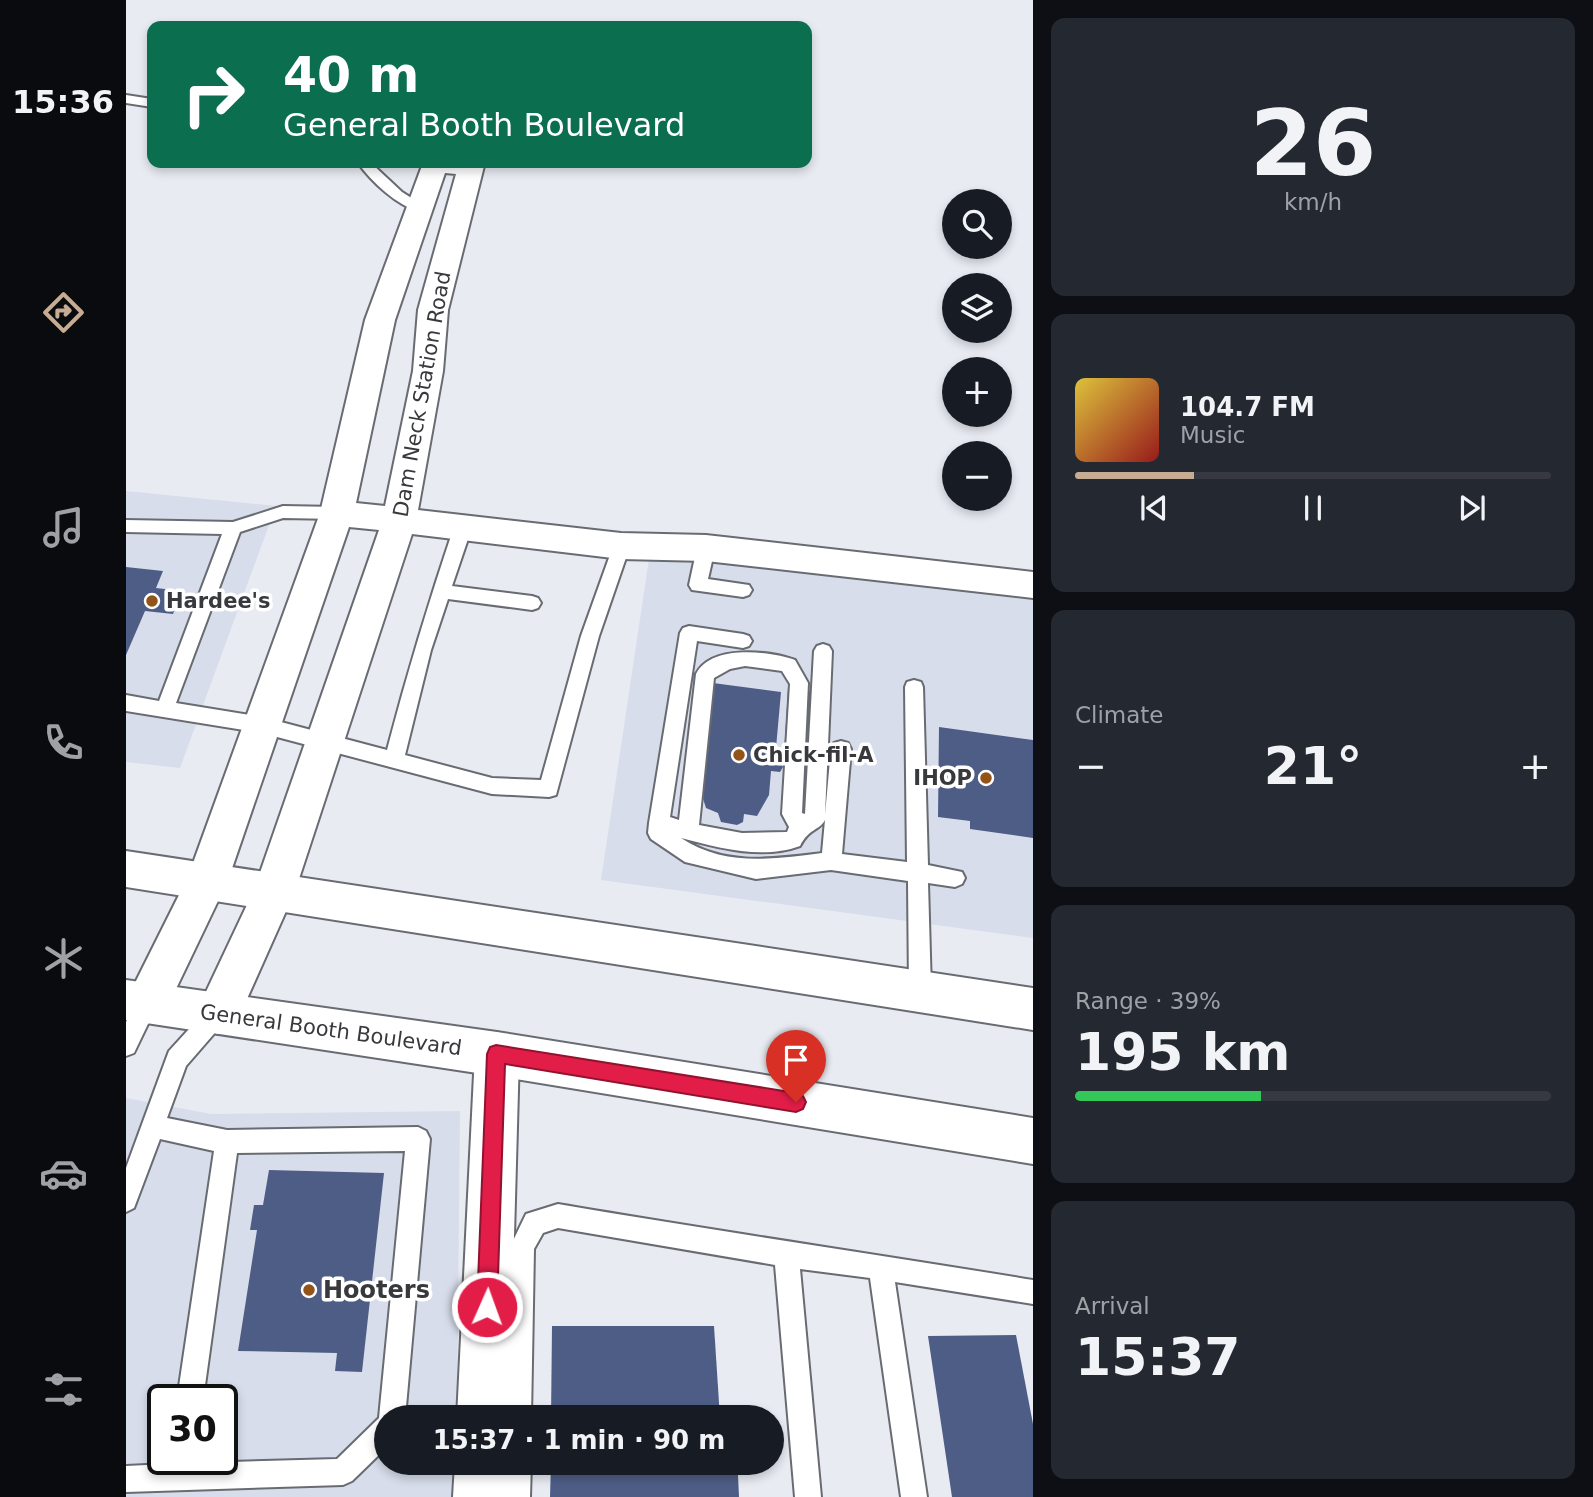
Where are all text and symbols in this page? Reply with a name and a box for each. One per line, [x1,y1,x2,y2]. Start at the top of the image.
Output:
text: 40 m [283,47,419,104]
icon: right [168,49,259,140]
text: 15:36 [12,83,114,121]
text: 26 [1250,91,1376,196]
text: General Booth Boulevard [283,106,685,144]
map controls [942,189,1012,511]
button: search [942,189,1012,259]
text: km/h [1284,189,1342,215]
street label: Dam Neck Station Road [389,269,455,519]
button: layers [942,273,1012,343]
icon: directions [39,288,88,337]
button: + [942,357,1012,427]
text: 104.7 FM [1180,392,1315,422]
text: Music [1180,422,1245,448]
button: − [942,441,1012,511]
icon: previous [1135,489,1173,527]
icon: pause [1294,489,1332,527]
icon: next [1453,489,1491,527]
icon: music [39,503,88,552]
place label: Hardee's [166,589,271,613]
marker: Hardee's [144,593,160,609]
text: Climate [1075,702,1164,728]
icon: phone [39,718,88,767]
text: 21° [1264,736,1362,796]
place label: Chick-fil-A [753,743,874,767]
text: − [1075,744,1107,788]
text: + [1519,744,1551,788]
marker: Chick-fil-A [731,747,747,763]
place label: IHOP [913,766,972,790]
marker: IHOP [978,770,994,786]
icon: climate [39,934,88,983]
text: Range · 39% [1075,988,1221,1014]
street label: General Booth Boulevard [199,1000,463,1060]
text: 195 km [1075,1022,1290,1082]
pin [766,1030,826,1102]
icon: arrive [777,1041,815,1079]
icon: car [39,1149,88,1198]
position arrow [450,1270,524,1344]
place label: Hooters [323,1276,430,1304]
marker: Hooters [301,1282,317,1298]
text: Arrival [1075,1293,1150,1319]
text: 15:37 [1075,1327,1241,1387]
icon: filters [39,1365,88,1414]
speed limit sign: 30 [147,1384,238,1475]
text: 15:37 · 1 min · 90 m [433,1425,725,1455]

